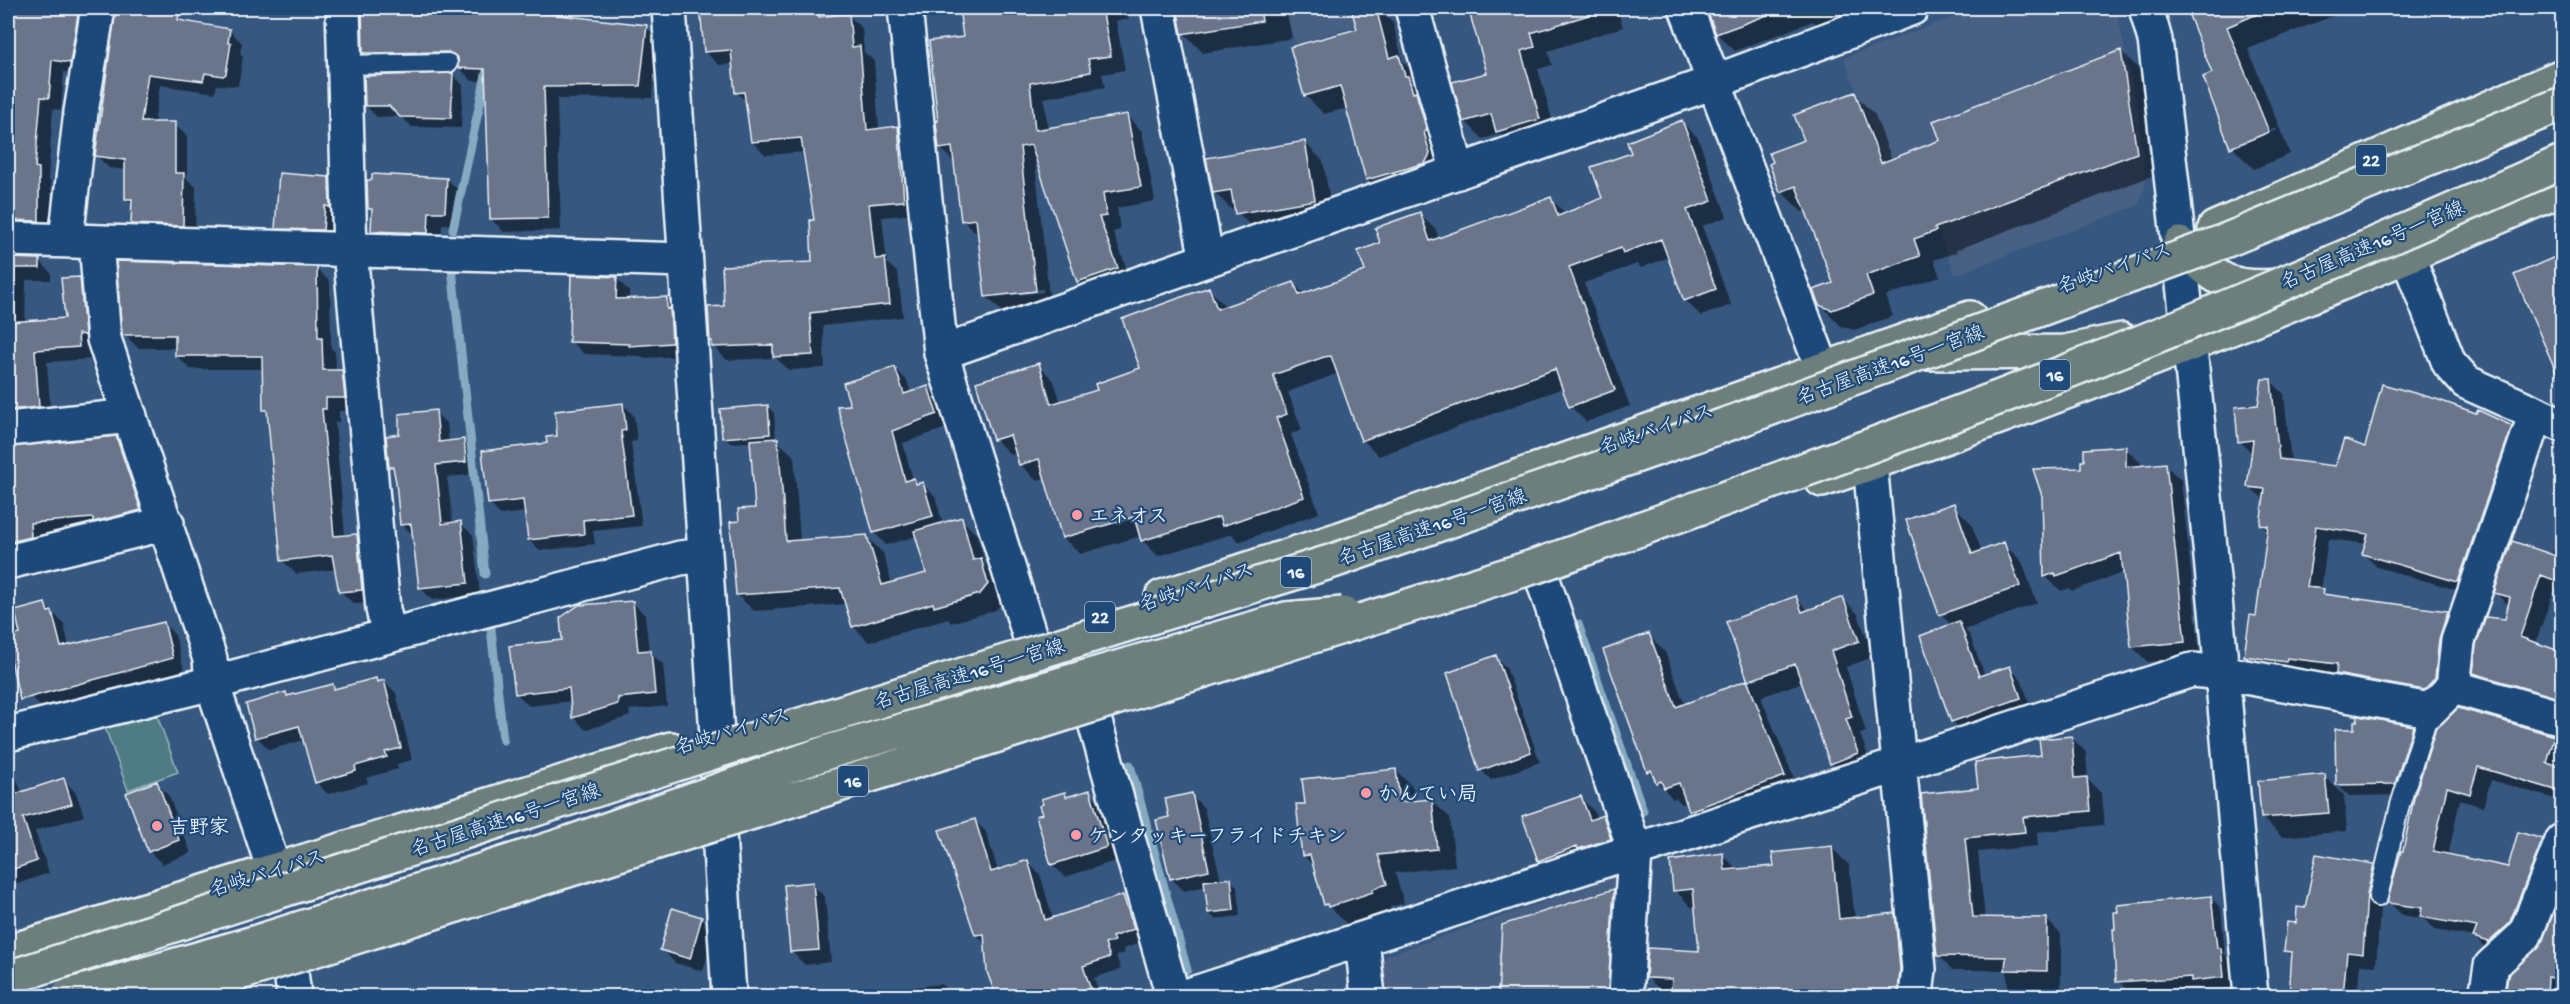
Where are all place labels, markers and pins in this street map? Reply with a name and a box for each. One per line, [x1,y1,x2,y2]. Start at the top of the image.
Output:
place label: エネオス [1089,506,1168,530]
marker: エネオス [1070,508,1084,522]
place label: かんてい局 [1378,784,1477,808]
marker: かんてい局 [1359,786,1373,800]
place label: 吉野家 [169,816,229,841]
marker: 吉野家 [150,819,164,833]
place label: ケンタッキーフライドチキン [1088,827,1347,850]
marker: ケンタッキーフライドチキン [1069,828,1083,842]

